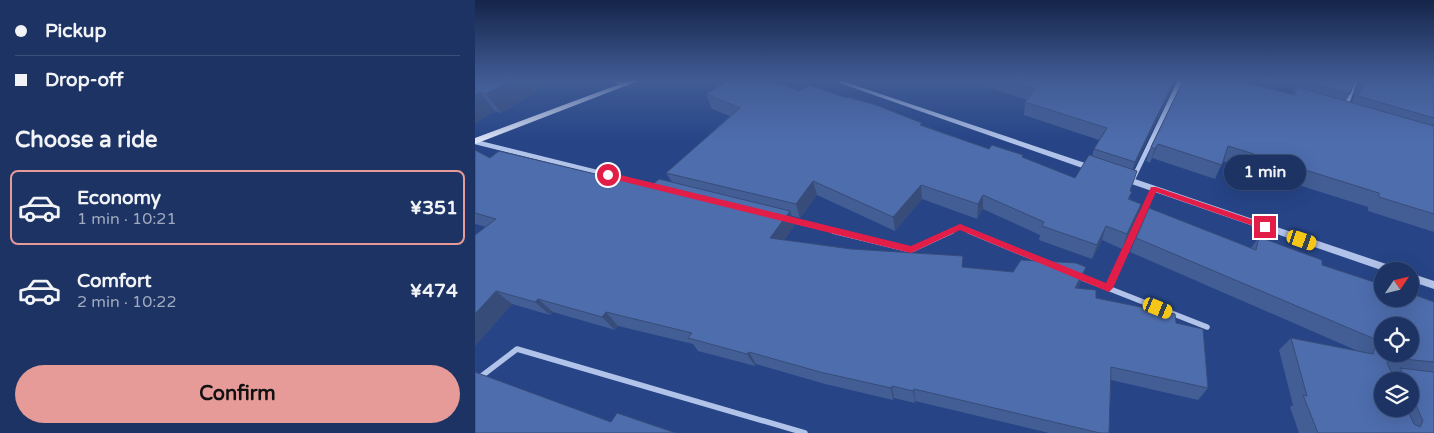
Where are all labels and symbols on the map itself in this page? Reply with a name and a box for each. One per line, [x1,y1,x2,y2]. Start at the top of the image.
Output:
callout: 1 min [1224,154,1306,190]
route start [597,164,619,186]
route end [1254,216,1276,238]
car [1285,228,1318,252]
north arrow [1374,262,1419,308]
car [1141,295,1174,321]

